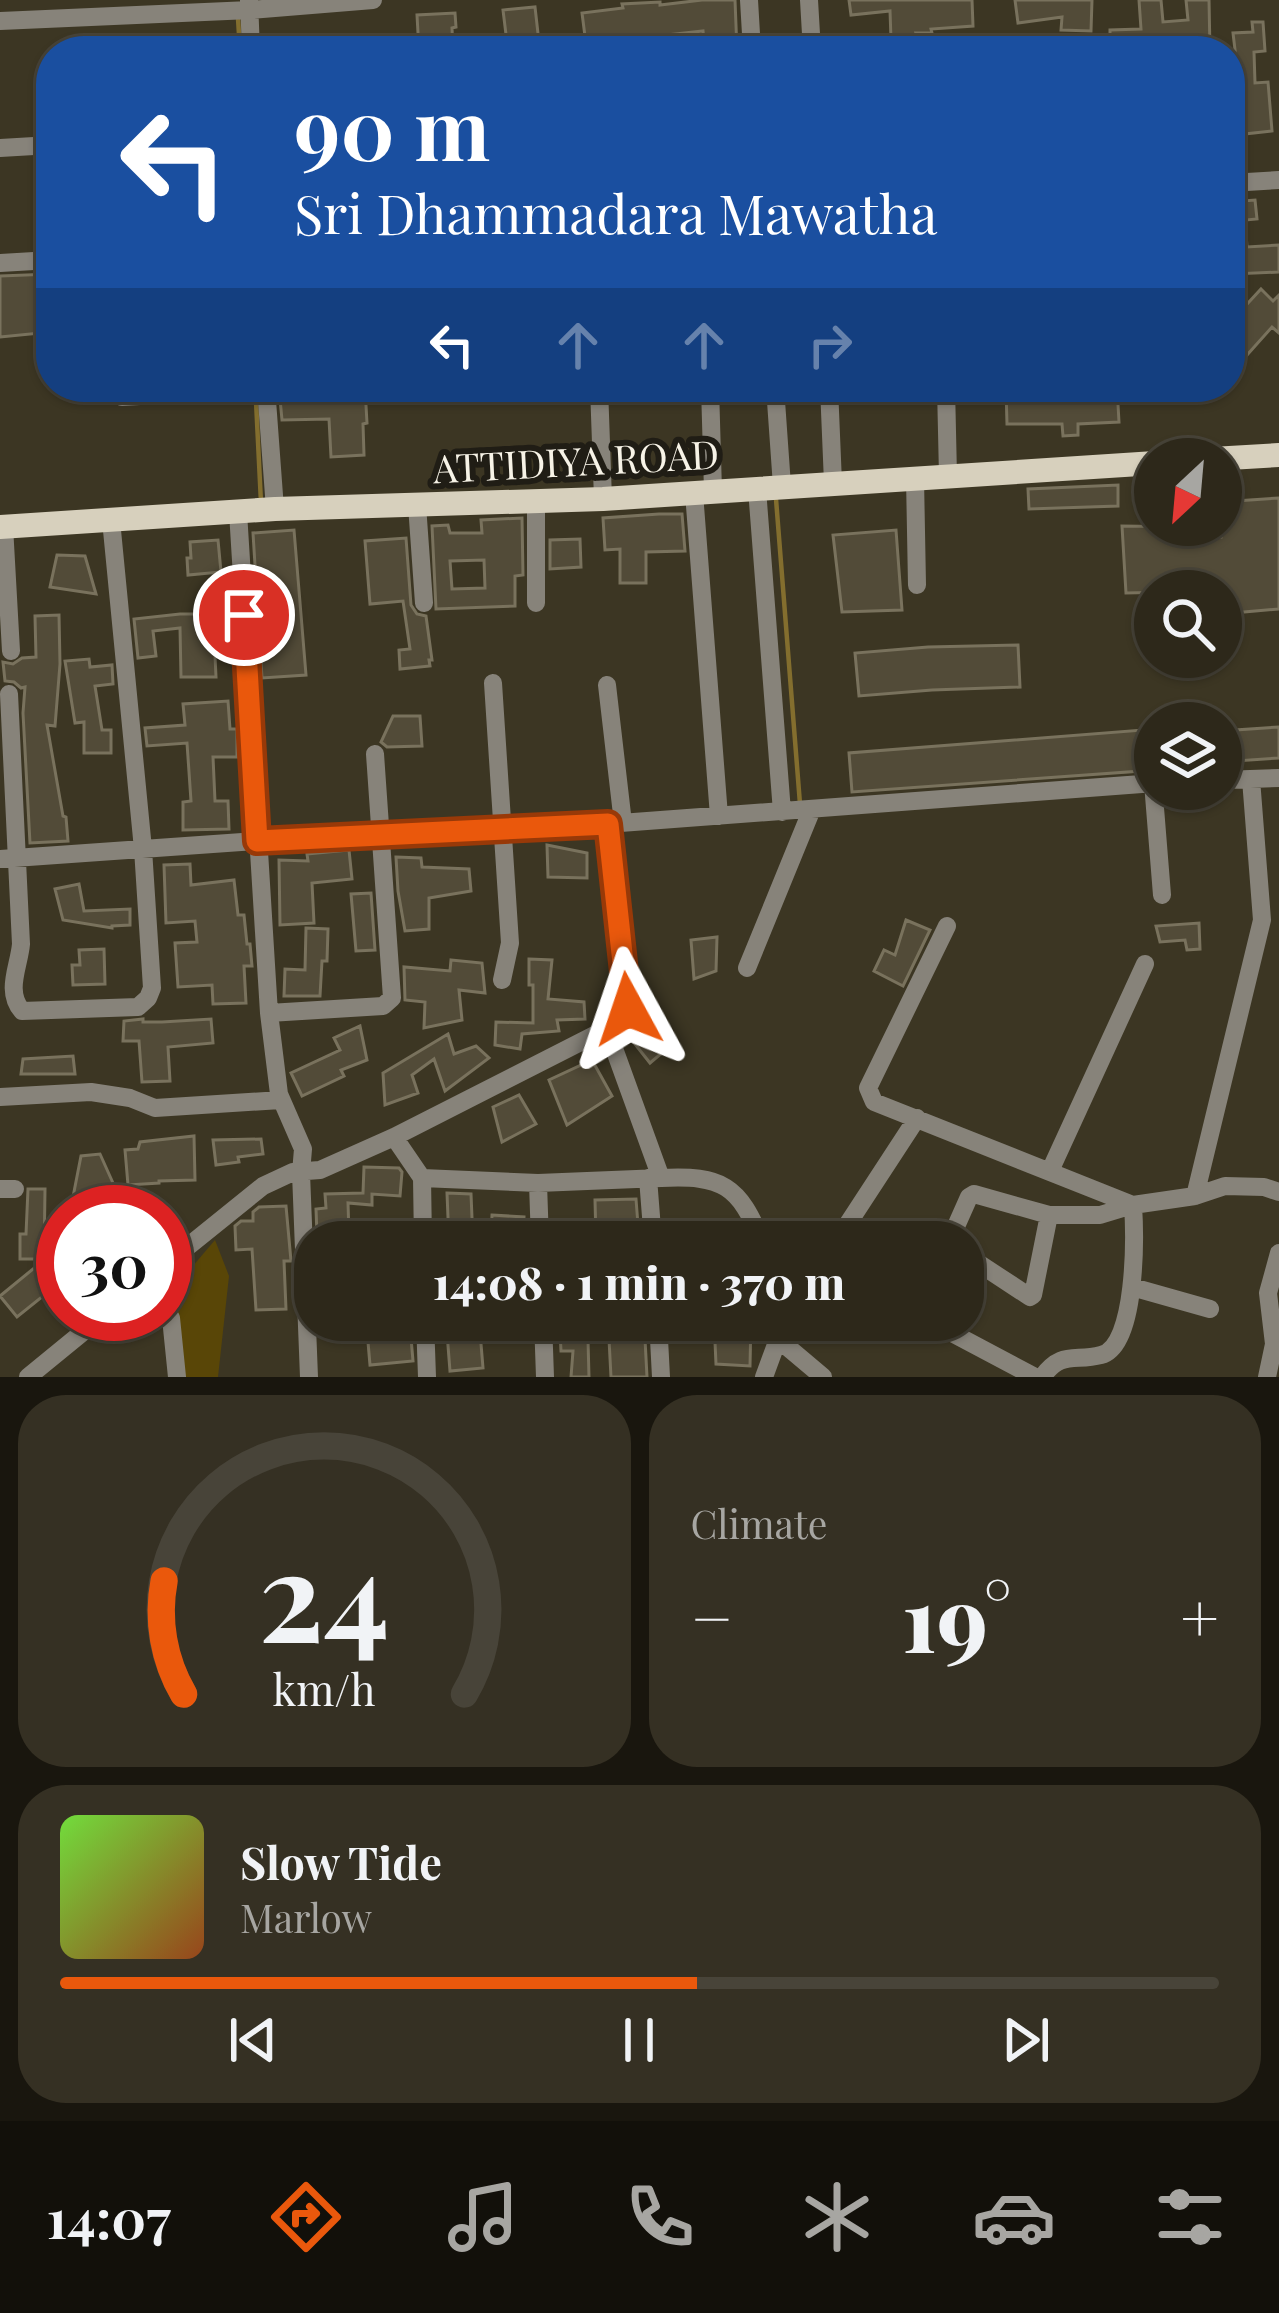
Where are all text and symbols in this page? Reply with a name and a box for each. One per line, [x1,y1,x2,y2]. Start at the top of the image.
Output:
text: 90 m [294,70,490,182]
icon: left [96,84,252,240]
text: Sri Dhammadara Mawatha [294,177,938,249]
icon: left [419,312,485,378]
icon: ahead [545,312,611,378]
icon: ahead [671,312,737,378]
icon: right [797,312,863,378]
street label: ATTIDIYA ROAD [431,427,720,494]
north arrow [1134,438,1242,546]
map controls [1134,438,1242,810]
pin [193,564,295,666]
button: search [1134,570,1242,678]
icon: arrive [211,582,277,648]
button: layers [1134,702,1242,810]
position arrow [565,946,691,1072]
speed limit sign: 30 [36,1185,192,1341]
text: 14:08 · 1 min · 370 m [433,1251,845,1311]
text: Climate [691,1497,828,1549]
text: 24 [259,1508,390,1674]
text: 19° [902,1556,1011,1676]
text: − [691,1572,733,1660]
text: + [1180,1572,1219,1660]
text: km/h [273,1660,376,1717]
text: Slow Tide [240,1831,442,1891]
text: Marlow [240,1891,372,1943]
icon: previous [220,2007,286,2073]
icon: pause [606,2007,672,2073]
icon: next [993,2007,1059,2073]
icon: directions [264,2175,348,2259]
icon: music [441,2175,525,2259]
icon: phone [618,2175,702,2259]
icon: climate [795,2175,879,2259]
icon: car [972,2175,1056,2259]
icon: filters [1148,2175,1232,2259]
text: 14:07 [46,2181,171,2253]

